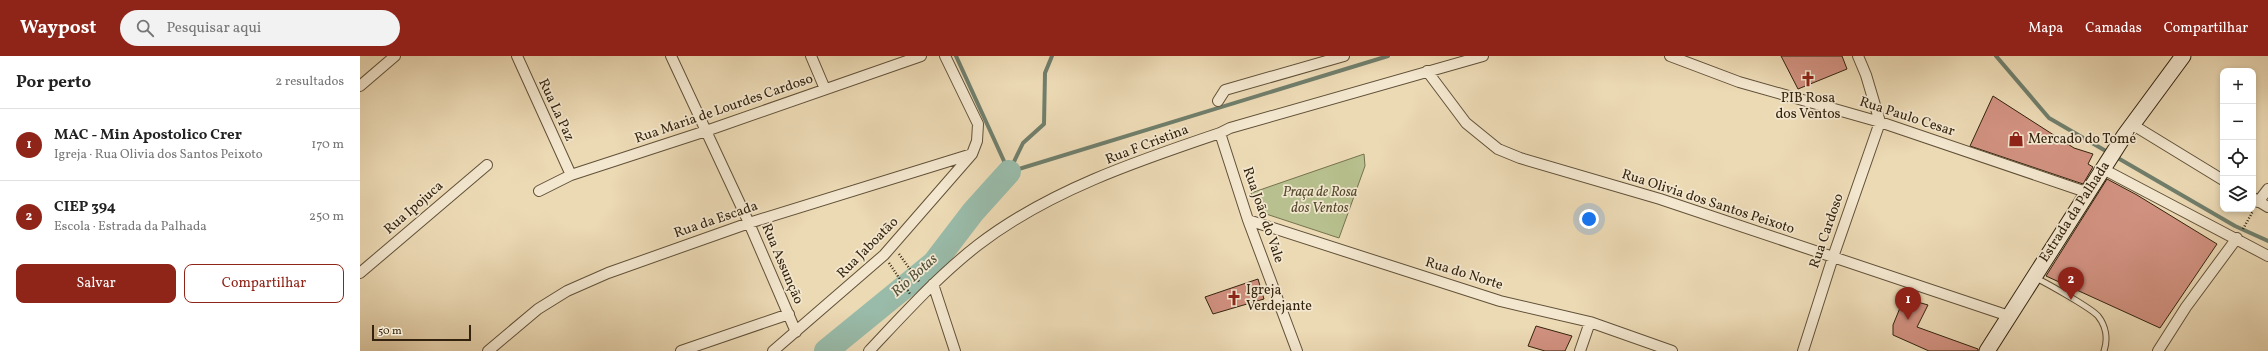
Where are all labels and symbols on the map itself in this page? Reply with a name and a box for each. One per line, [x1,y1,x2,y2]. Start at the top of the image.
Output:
street label: Rua Maria de Lourdes Cardoso [632,69,816,149]
church icon: PIB Rosa dos Ventos [1799,70,1817,88]
street label: Rua La Paz [533,76,579,144]
place label: PIB Rosa dos Ventos [1775,89,1841,124]
street label: Rua Paulo Cesar [1857,93,1957,141]
street label: Rua F Cristina [1103,120,1191,170]
shop icon: Mercado do Tomé [2007,130,2025,148]
place label: Mercado do Tomé [2028,130,2136,149]
street label: Estrada da Palhada [2035,158,2115,266]
street label: Rua João do Vale [1238,164,1288,266]
street label: Rua Olivia dos Santos Peixoto [1619,165,1797,239]
street label: Rua Ipojuca [380,177,448,239]
park label: Praça de Rosa dos Ventos [1283,183,1358,218]
street label: Rua Cardoso [1805,191,1849,271]
street label: Rua da Escada [672,197,760,243]
your location [1579,209,1599,229]
street label: Rua Jaboatão [833,213,903,283]
street label: Rua Assunção [756,221,808,307]
water label: Rio Botas [887,249,943,303]
street label: Rua do Norte [1423,253,1506,295]
pin: 2 [2058,267,2084,300]
place label: Igreja Verdejante [1246,281,1312,316]
pin: 1 [1895,287,1921,320]
church icon: Igreja Verdejante [1225,289,1243,307]
scale bar [372,323,471,342]

